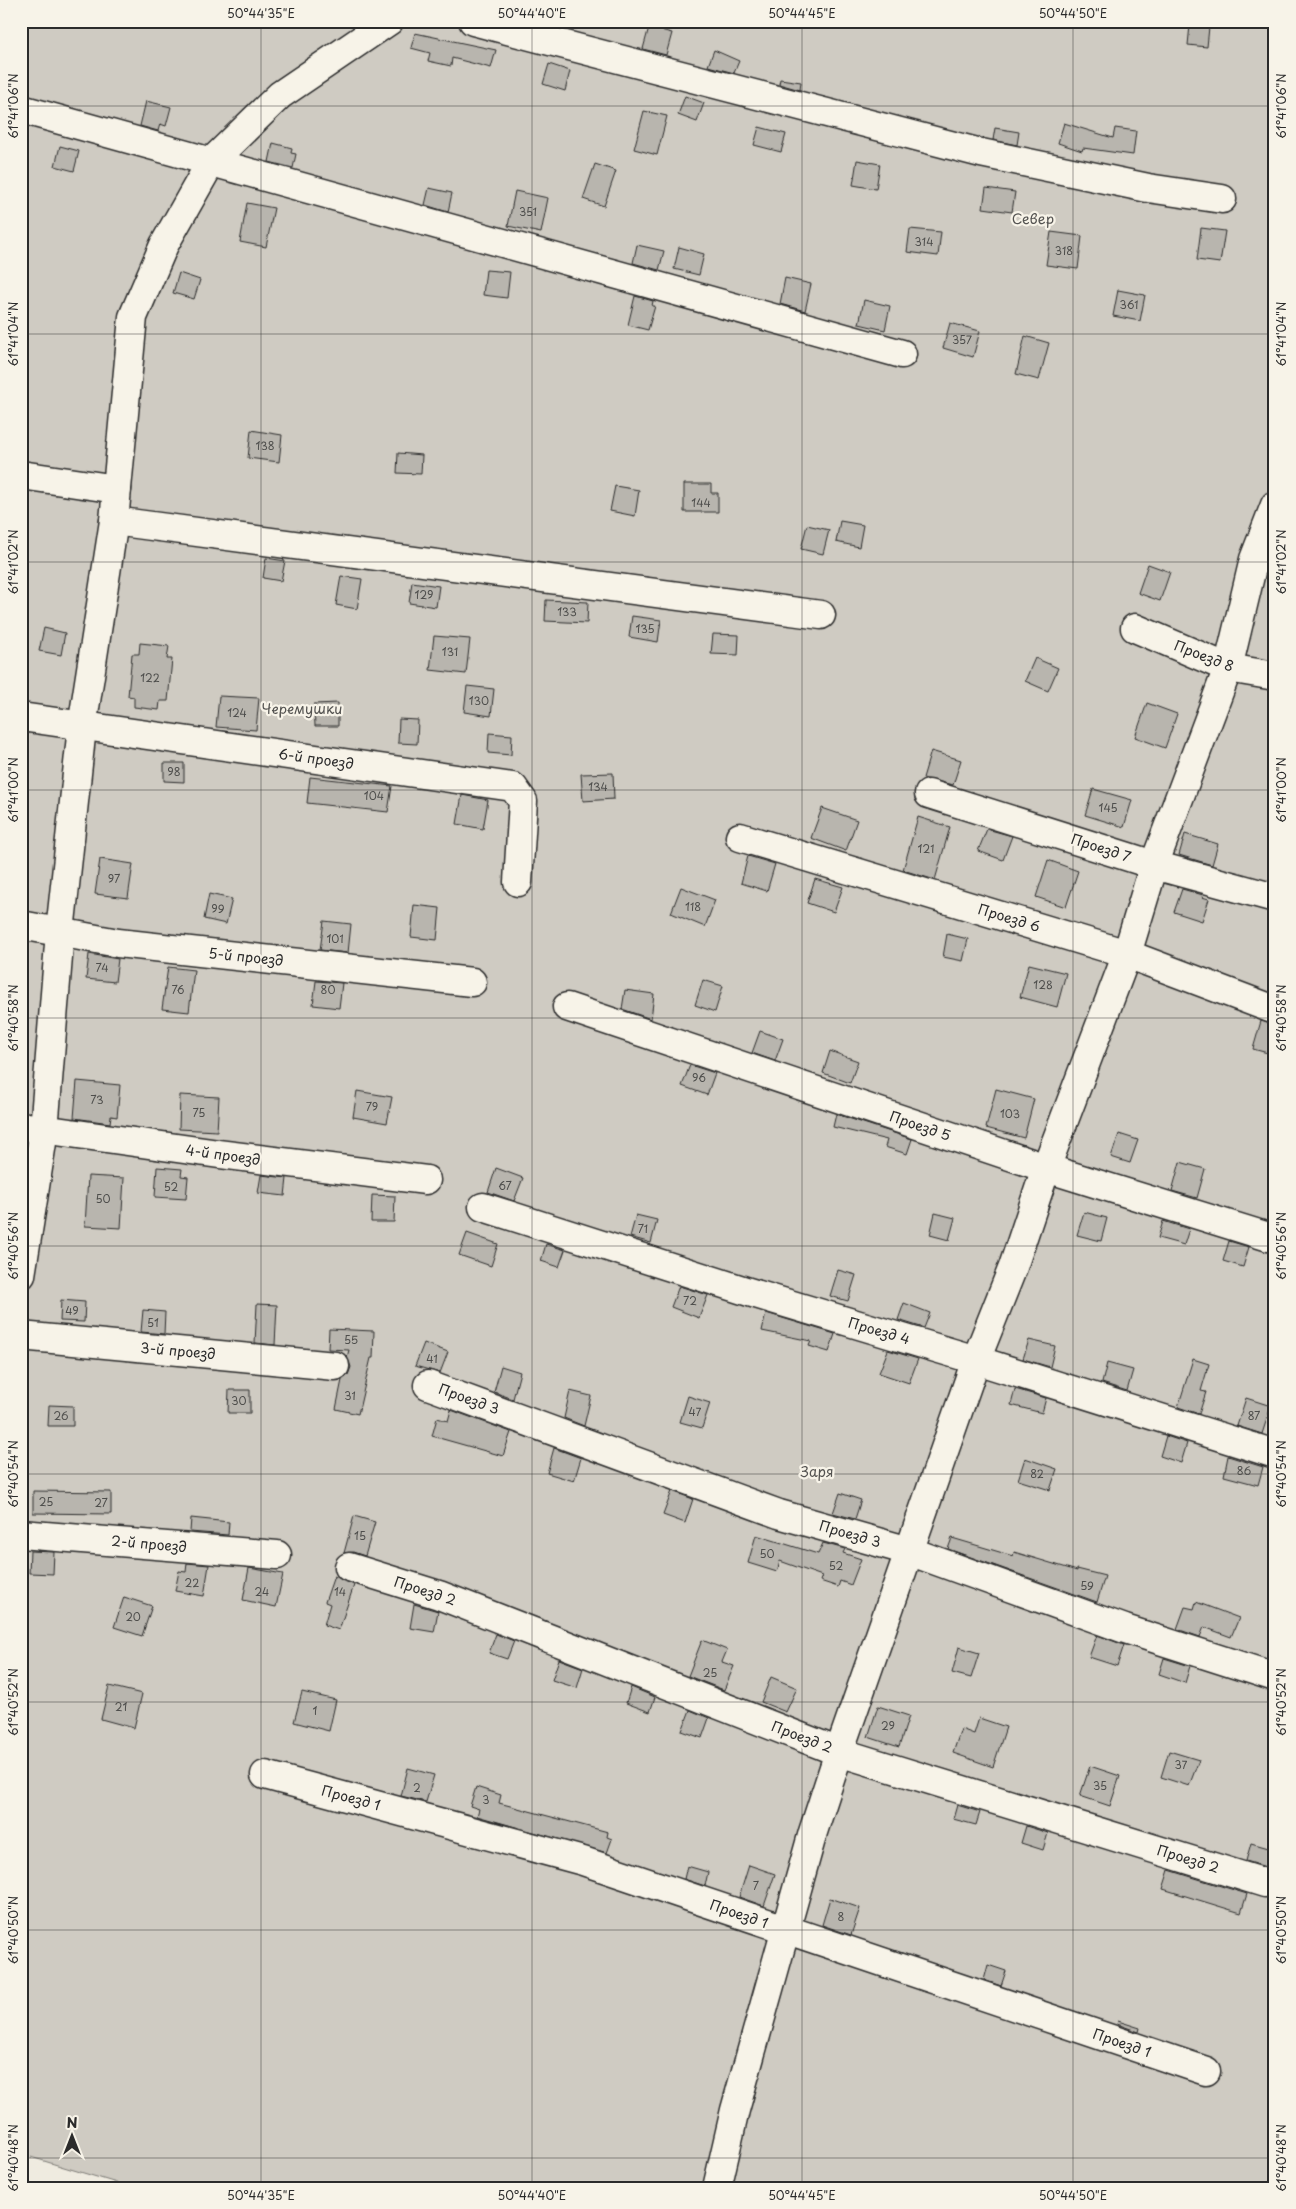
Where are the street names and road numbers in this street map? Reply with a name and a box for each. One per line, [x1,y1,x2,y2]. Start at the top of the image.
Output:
street label: Проезд 8 [1171,634,1237,677]
street label: 6-й проезд [277,743,355,774]
street label: Проезд 7 [1068,828,1134,867]
street label: Проезд 6 [976,898,1043,937]
street label: 5-й проезд [208,942,285,971]
street label: Проезд 5 [887,1105,954,1146]
street label: 4-й проезд [184,1139,262,1170]
street label: Проезд 4 [846,1312,912,1349]
street label: 3-й проезд [140,1337,217,1364]
street label: Проезд 3 [436,1378,502,1419]
street label: Проезд 3 [817,1515,883,1552]
street label: 2-й проезд [110,1530,188,1557]
street label: Проезд 2 [391,1571,459,1610]
street label: Проезд 2 [769,1715,836,1758]
street label: Проезд 1 [319,1780,383,1815]
street label: Проезд 2 [1154,1839,1222,1878]
street label: Проезд 1 [707,1894,771,1933]
street label: Проезд 1 [1090,2023,1154,2062]

